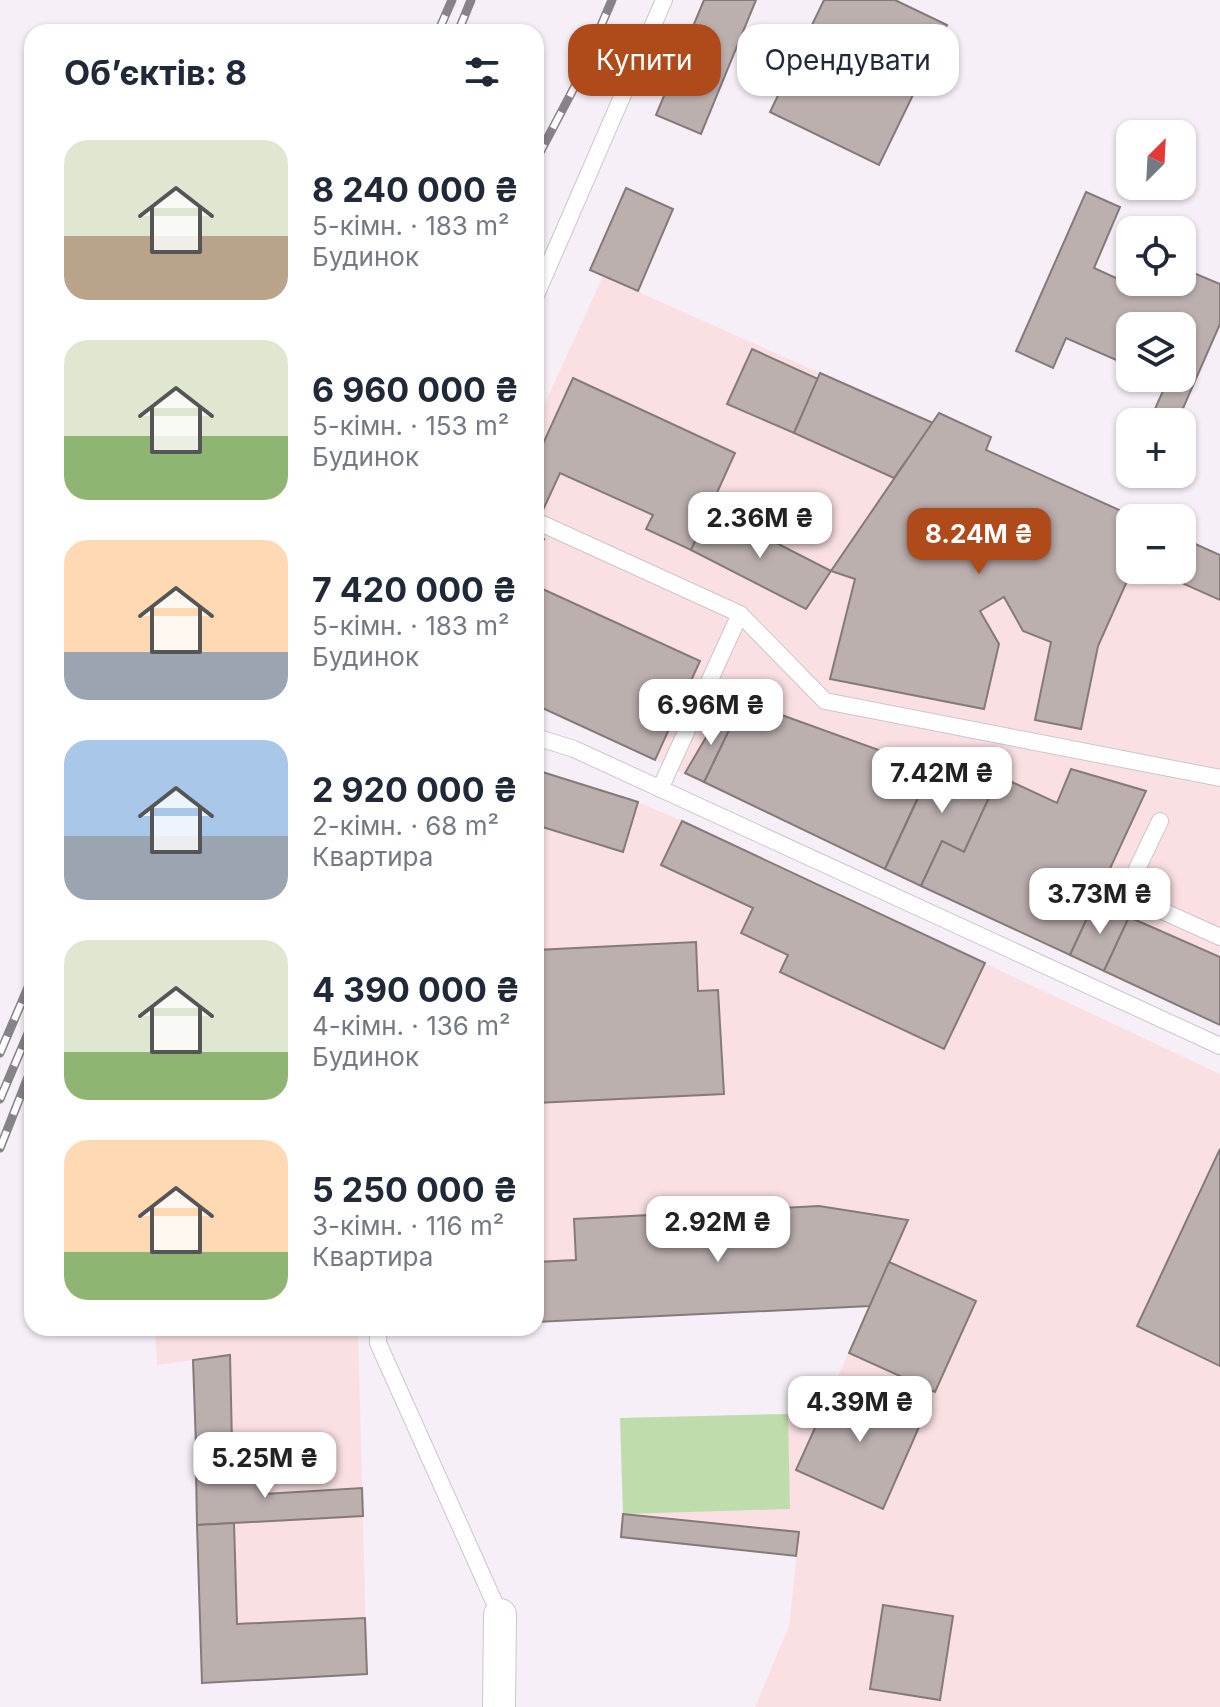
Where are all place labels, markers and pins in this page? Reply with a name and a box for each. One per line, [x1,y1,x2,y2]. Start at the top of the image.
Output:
pin: 2.36M ₴ [686,492,834,560]
pin: 8.24M ₴ [905,508,1053,576]
pin: 6.96M ₴ [637,679,785,747]
pin: 7.42M ₴ [868,747,1016,815]
pin: 3.73M ₴ [1026,868,1174,936]
pin: 2.92M ₴ [644,1196,792,1264]
pin: 4.39M ₴ [786,1376,934,1444]
pin: 5.25M ₴ [191,1432,339,1500]

